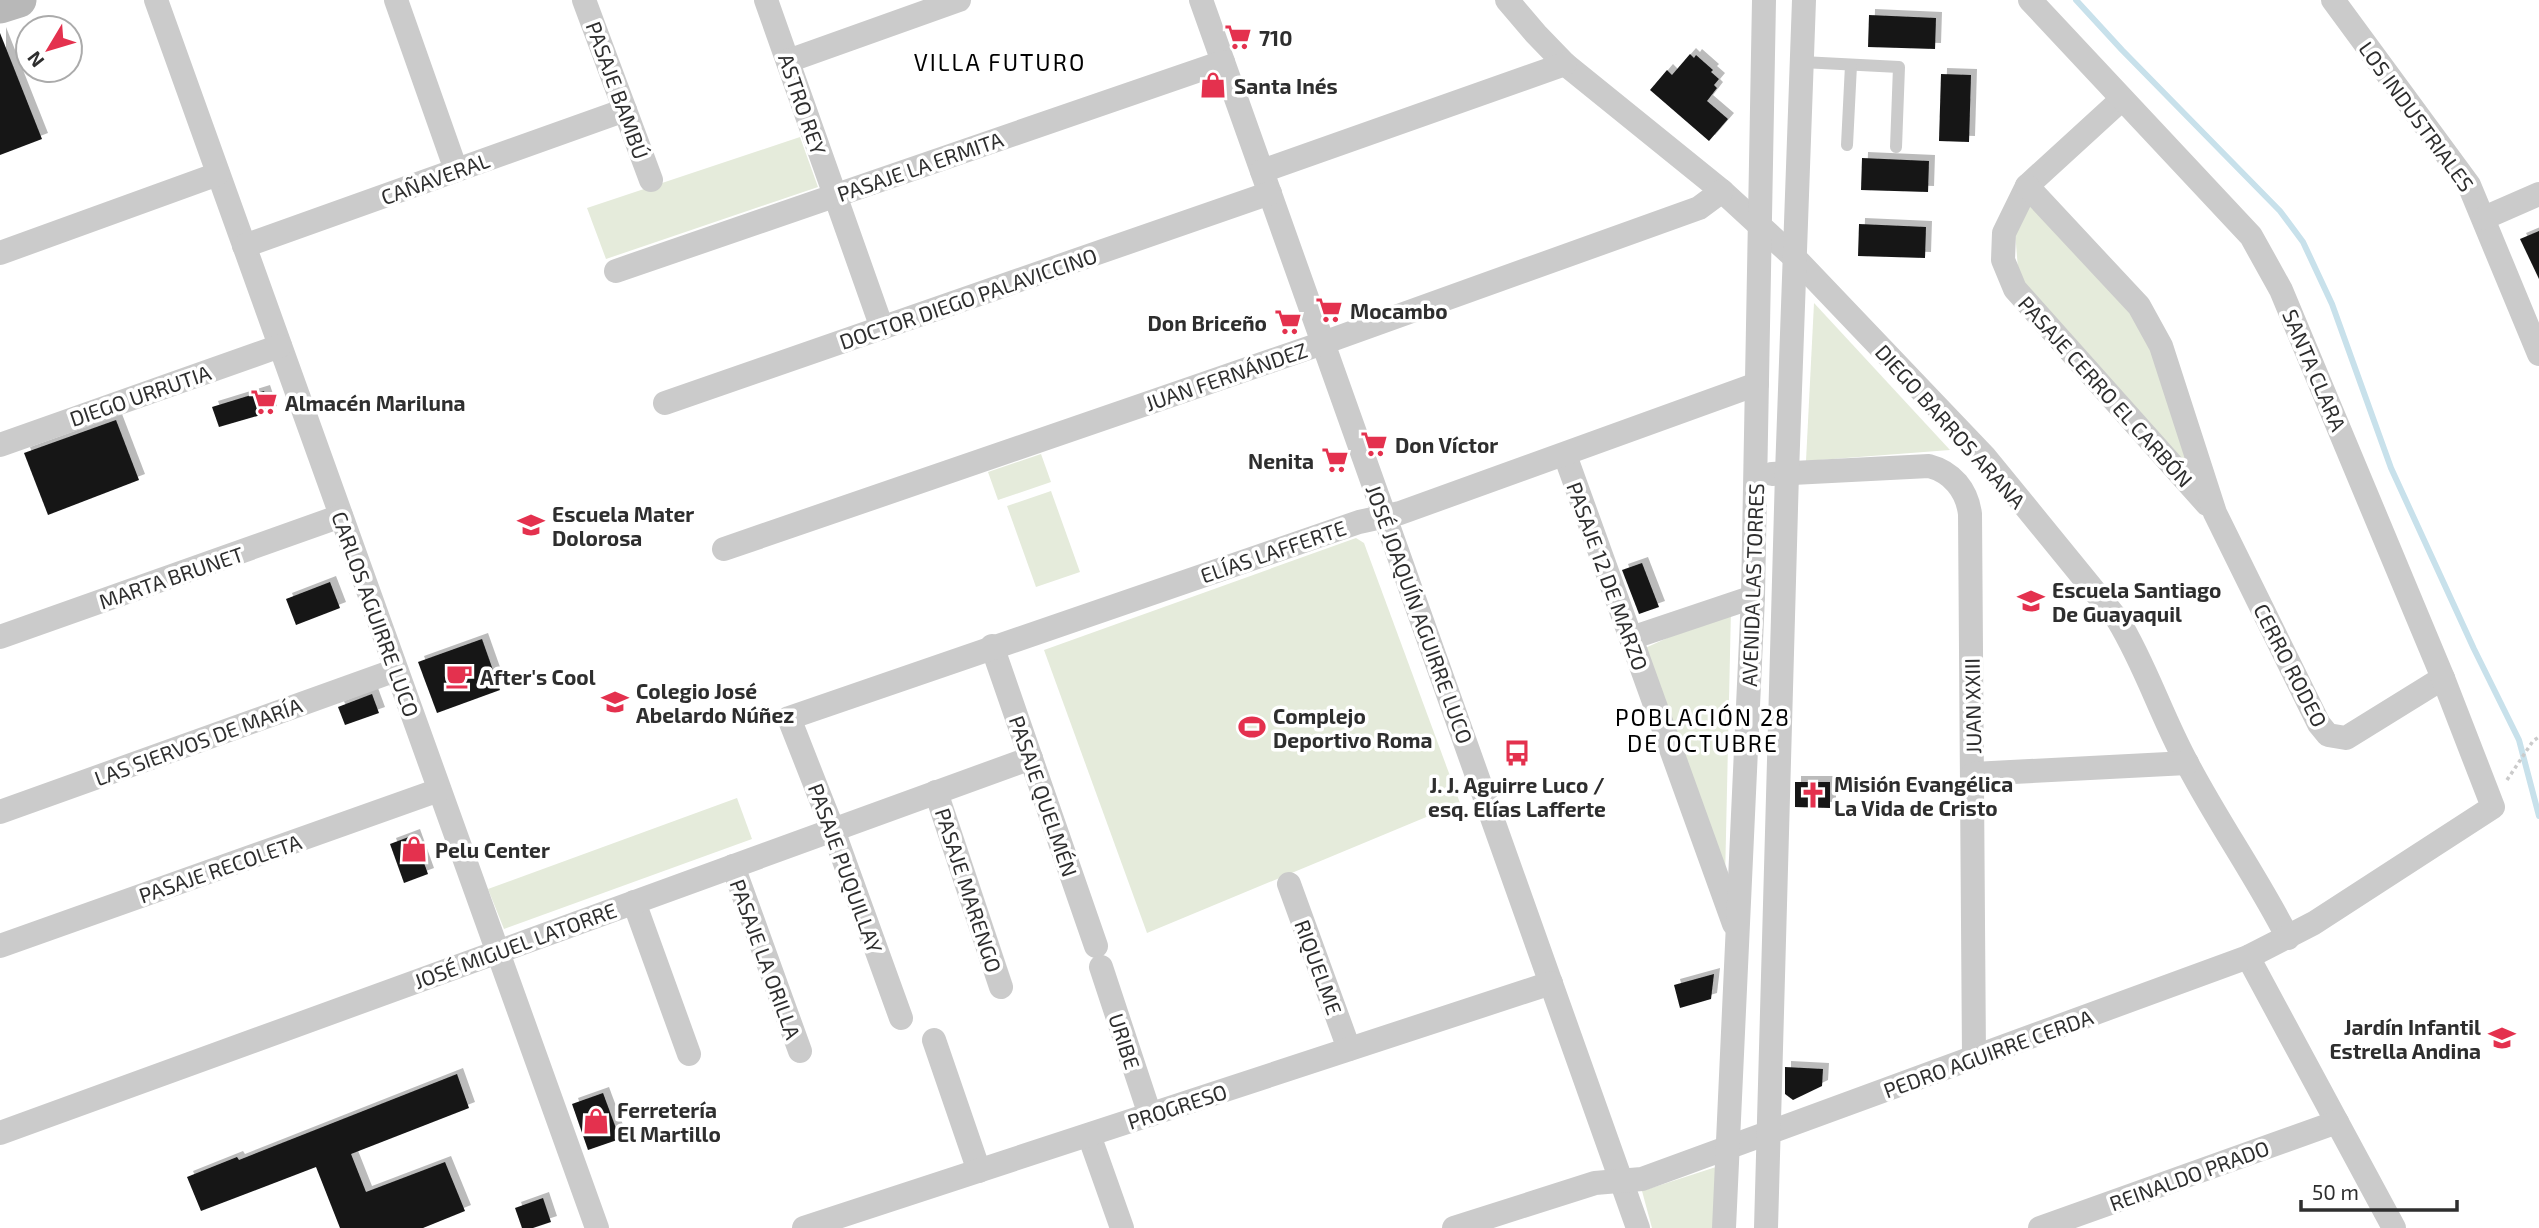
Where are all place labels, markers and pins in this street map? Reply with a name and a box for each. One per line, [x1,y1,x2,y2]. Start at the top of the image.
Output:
supermarket icon: 710 [1223,22,1253,52]
place label: 710 [1259,25,1292,50]
shop icon: Santa Inés [1198,70,1228,100]
place label: Santa Inés [1234,73,1338,98]
supermarket icon: Mocambo [1314,295,1344,325]
place label: Mocambo [1350,298,1448,323]
supermarket icon: Don Briceño [1273,307,1303,337]
place label: Don Briceño [1148,310,1267,335]
supermarket icon: Almacén Mariluna [249,387,279,417]
place label: Almacén Mariluna [285,390,466,415]
supermarket icon: Don Víctor [1359,429,1389,459]
place label: Don Víctor [1395,432,1498,457]
supermarket icon: Nenita [1320,445,1350,475]
place label: Nenita [1248,448,1314,473]
place label: Escuela Mater Dolorosa [552,501,694,550]
school or university icon: Escuela Mater Dolorosa [516,510,546,540]
place label: Escuela Santiago De Guayaquil [2052,577,2221,627]
school or university icon: Escuela Santiago De Guayaquil [2016,586,2046,616]
cafe icon: After's Cool [444,661,474,691]
place label: After's Cool [480,664,596,689]
place label: Colegio José Abelardo Núñez [636,678,794,727]
school or university icon: Colegio José Abelardo Núñez [600,687,630,717]
place label: Complejo Deportivo Roma [1273,703,1433,752]
sports icon: Complejo Deportivo Roma [1237,712,1267,742]
bus stop icon: J. J. Aguirre Luco / esq. Elías Lafferte [1502,738,1532,768]
place label: Misión Evangélica La Vida de Cristo [1834,771,2013,820]
place label: J. J. Aguirre Luco / esq. Elías Lafferte [1428,772,1606,821]
church icon: Misión Evangélica La Vida de Cristo [1798,780,1828,810]
shop icon: Pelu Center [399,834,429,864]
place label: Pelu Center [435,837,550,862]
place label: Jardín Infantil Estrella Andina [2329,1014,2481,1063]
school or university icon: Jardín Infantil Estrella Andina [2487,1023,2517,1053]
place label: Ferretería El Martillo [617,1097,721,1146]
shop icon: Ferretería El Martillo [581,1106,611,1136]

